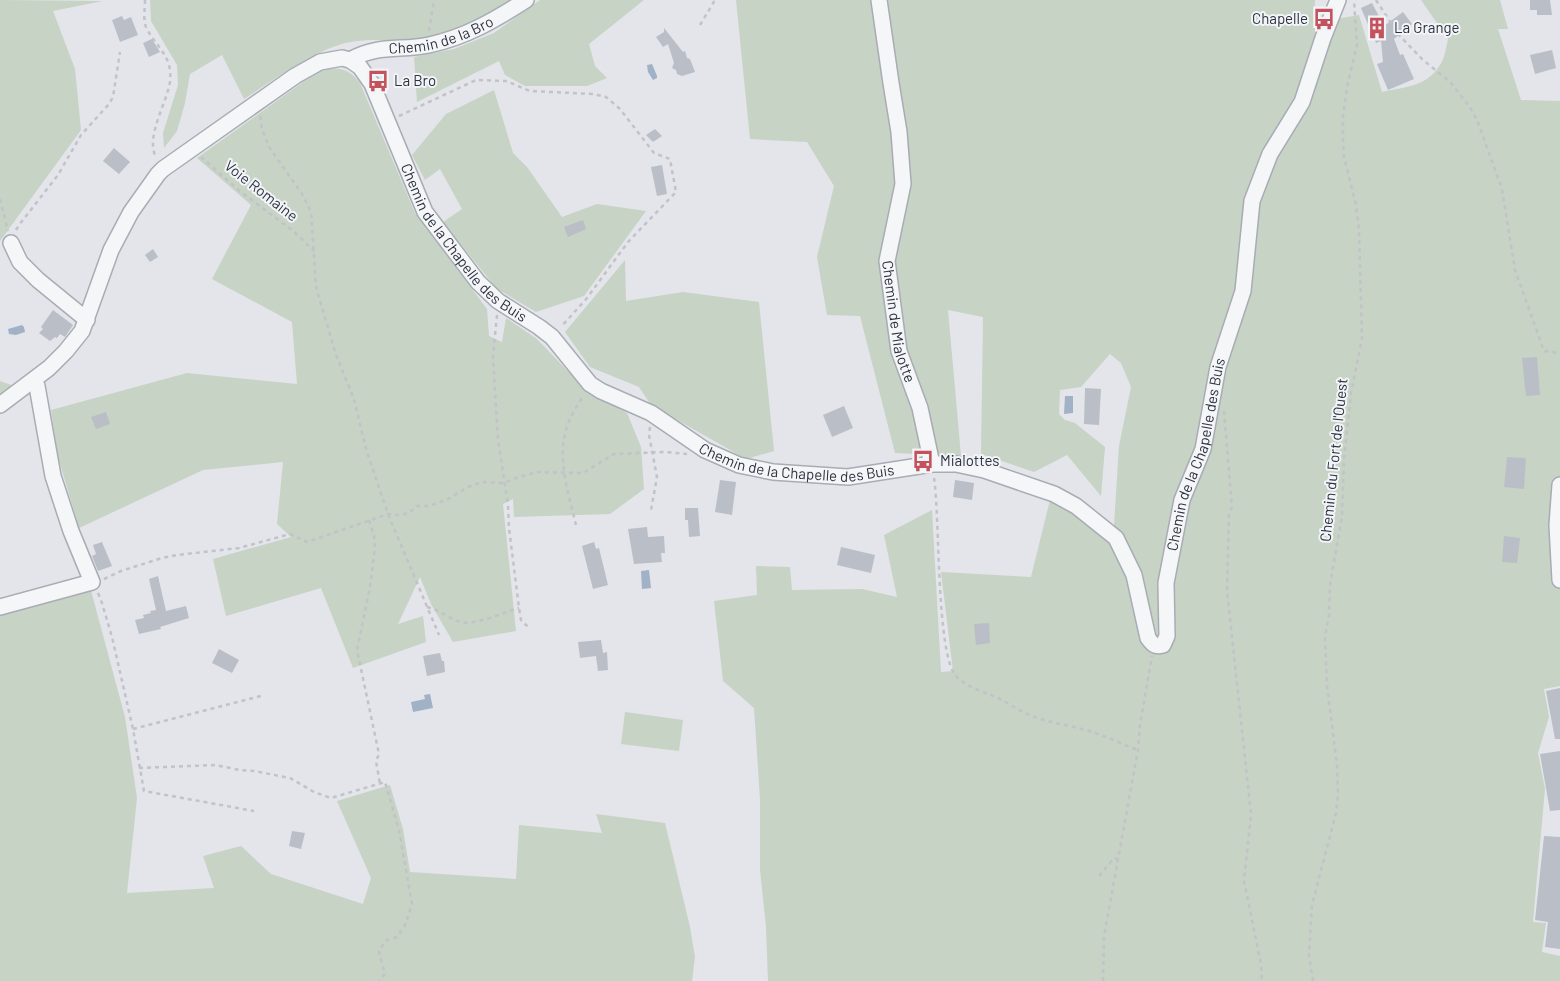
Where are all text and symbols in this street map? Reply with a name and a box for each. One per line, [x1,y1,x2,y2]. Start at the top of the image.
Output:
bus stop icon: Chapelle [1311,6,1337,32]
place label: Chapelle [1252,9,1308,27]
street label: Chemin de la Bro [388,12,496,57]
building icon: La Grange [1364,15,1390,41]
place label: La Grange [1394,18,1460,36]
bus stop icon: La Bro [365,68,391,94]
place label: La Bro [394,71,436,89]
street label: Voie Romaine [221,156,302,224]
street label: Chemin de la Chapelle des Buis [398,160,531,325]
street label: Chemin de Mialotte [879,259,920,385]
street label: Chemin de la Chapelle des Buis [1162,355,1228,552]
street label: Chemin du Fort de l'Ouest [1315,377,1351,543]
street label: Chemin de la Chapelle des Buis [696,439,895,485]
bus stop icon: Mialottes [910,448,936,474]
place label: Mialottes [940,451,1000,469]

